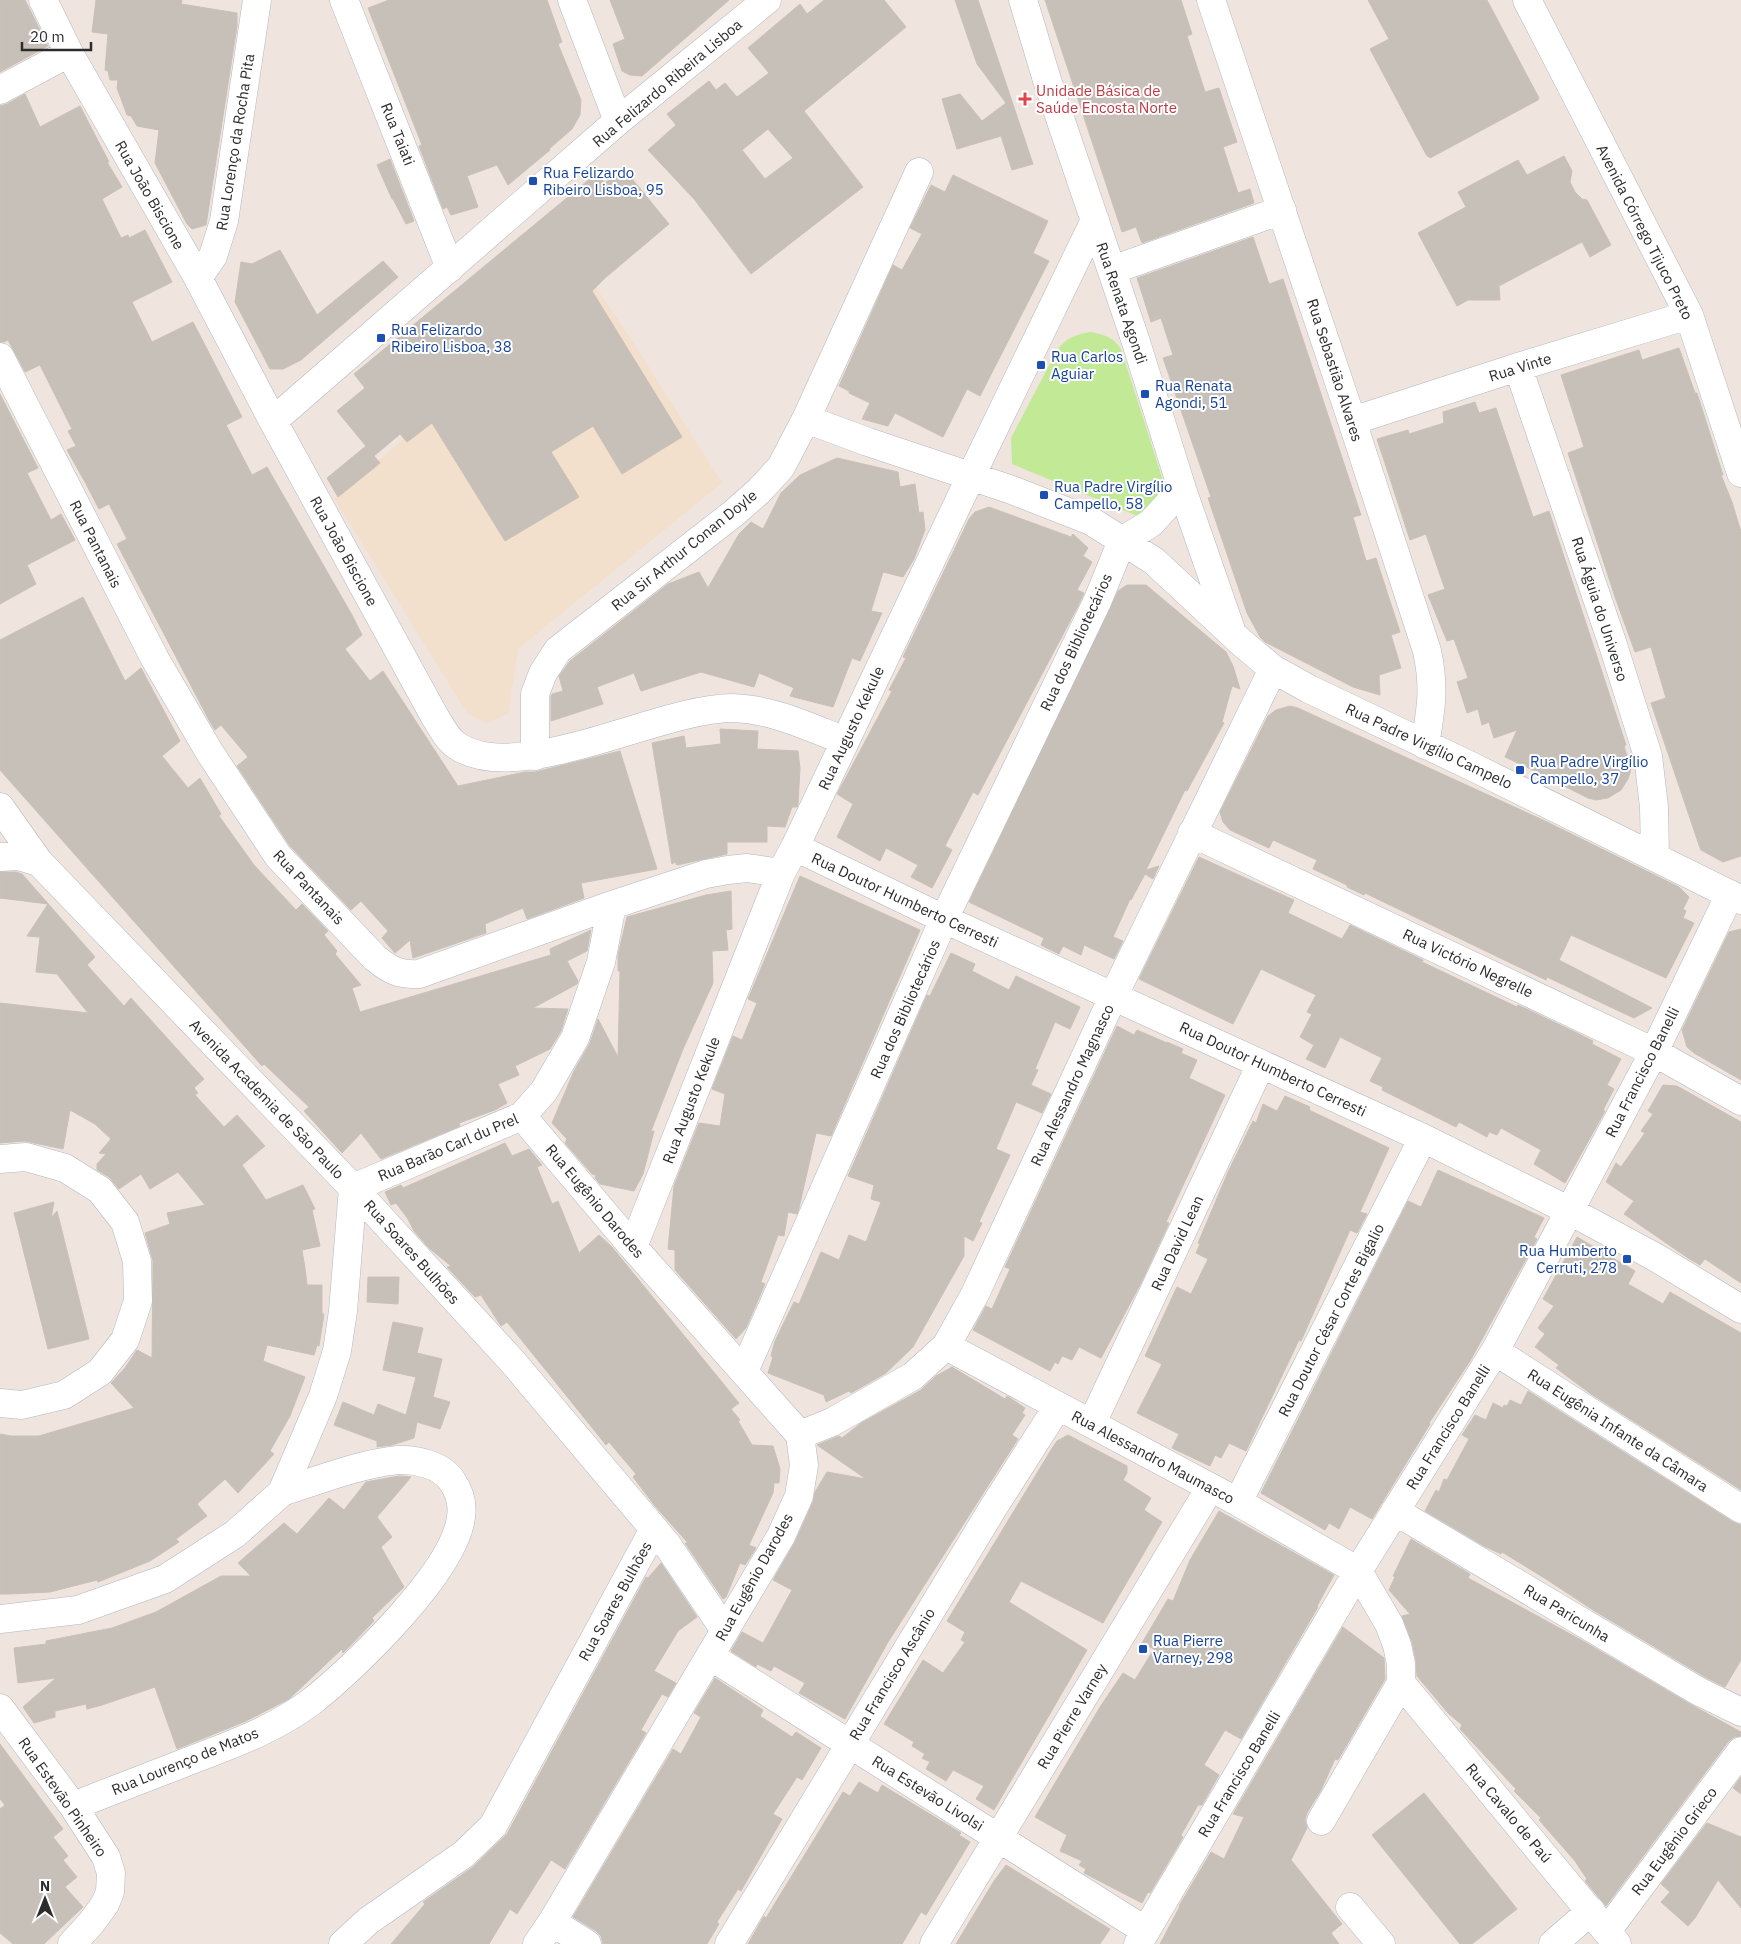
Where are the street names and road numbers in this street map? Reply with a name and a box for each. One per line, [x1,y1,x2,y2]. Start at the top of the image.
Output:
street label: Rua Felizardo Ribeira Lisboa [588,15,746,151]
street label: Rua Lorenço da Rocha Pita [212,52,258,232]
street label: Rua Taiati [377,100,419,168]
street label: Rua João Biscione [111,137,189,253]
street label: Avenida Córrego Tijuco Preto [1592,141,1698,323]
street label: Rua Renata Agondi [1092,240,1152,366]
street label: Rua Sebastião Alvares [1303,296,1367,444]
street label: Rua Vinte [1486,348,1554,386]
street label: Rua Sir Arthur Conan Doyle [607,485,761,615]
street label: Rua João Biscione [306,493,382,609]
street label: Rua Pantanais [66,497,126,591]
street label: Rua Águia do Universo [1568,534,1632,684]
street label: Rua dos Bibliotecários [1036,570,1116,714]
street label: Rua Augusto Kekule [814,663,888,793]
street label: Rua Padre Virgílio Campelo [1343,699,1515,793]
street label: Rua Pantanais [269,845,349,929]
street label: Rua Doutor Humberto Cerresti [808,848,1002,952]
street label: Rua Victório Negrelle [1400,924,1536,1002]
street label: Rua dos Bibliotecários [866,937,944,1081]
street label: Rua Alessandro Magnasco [1026,1001,1118,1169]
street label: Rua Francisco Banelli [1601,1003,1683,1141]
street label: Avenida Academia de São Paulo [186,1015,348,1183]
street label: Rua Doutor Humberto Cerresti [1176,1017,1370,1121]
street label: Rua Augusto Kekule [658,1034,724,1166]
street label: Rua Barão Carl du Prel [375,1109,521,1185]
street label: Rua Eugênio Darodes [542,1140,648,1262]
street label: Rua David Lean [1147,1192,1207,1294]
street label: Rua Soares Bulhões [360,1196,464,1308]
street label: Rua Doutor César Cortes Bigalio [1274,1220,1388,1420]
street label: Rua Francisco Banelli [1402,1361,1494,1493]
street label: Rua Eugênia Infante da Câmara [1524,1364,1712,1496]
street label: Rua Alessandro Maumasco [1068,1406,1238,1508]
street label: Rua Eugênio Darodes [711,1510,797,1644]
street label: Rua Soares Bulhões [574,1538,656,1664]
street label: Rua Paricunha [1521,1580,1613,1646]
street label: Rua Francisco Ascânio [845,1604,939,1744]
street label: Rua Pierre Varney [1033,1659,1111,1772]
street label: Rua Francisco Banelli [1194,1707,1284,1841]
street label: Rua Lourenço de Matos [109,1723,261,1799]
street label: Rua Estevão Pinheiro [15,1733,111,1861]
street label: Rua Estevão Livolsi [869,1751,987,1835]
street label: Rua Cavalo de Paú [1462,1759,1556,1867]
street label: Rua Eugênio Grieco [1627,1783,1721,1899]

